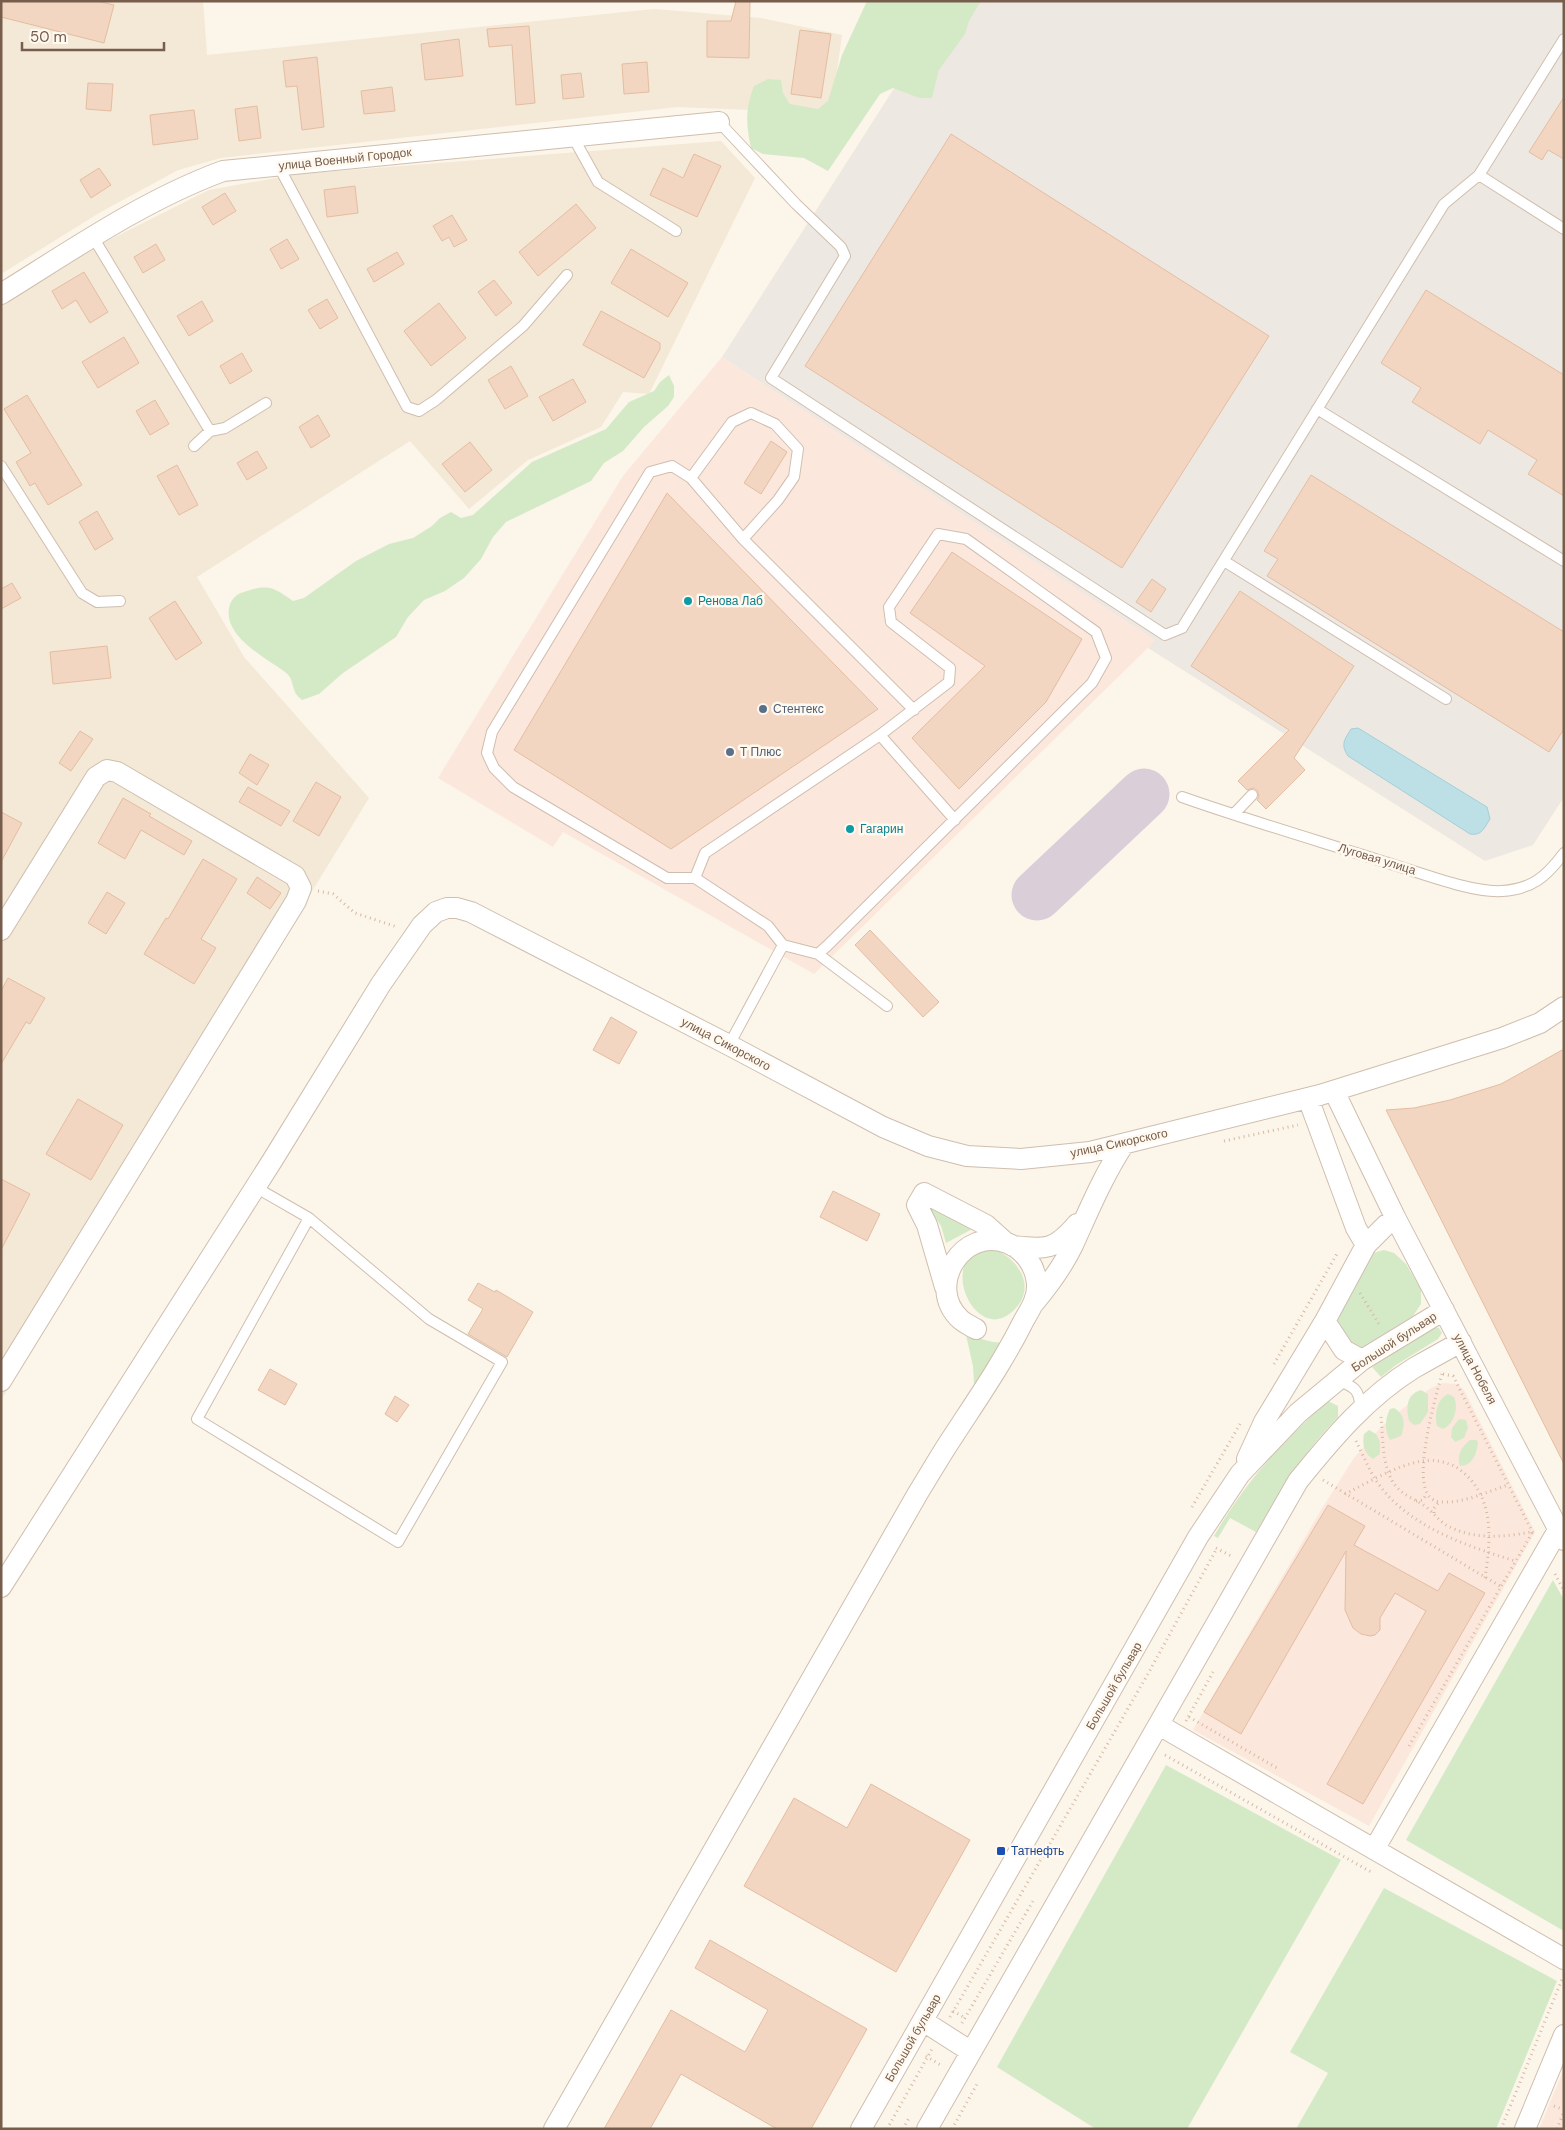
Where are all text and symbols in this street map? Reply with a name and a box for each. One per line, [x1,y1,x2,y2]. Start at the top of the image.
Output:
scale bar [22,20,165,52]
text: 50 m [30,27,67,47]
street label: улица Военный Городок [278,144,413,174]
place label: Ренова Лаб [698,593,763,609]
marker: Ренова Лаб [682,595,694,607]
place label: Стентекс [773,701,824,717]
marker: Стентекс [757,703,769,715]
place label: Т Плюс [740,744,781,760]
marker: Т Плюс [724,746,736,758]
place label: Гагарин [860,821,903,837]
marker: Гагарин [844,823,856,835]
street label: Луговая улица [1336,840,1418,878]
street label: улица Сикорского [678,1014,774,1074]
street label: улица Сикорского [1069,1125,1169,1161]
street label: Большой бульвар [1348,1308,1440,1376]
street label: улица Нобеля [1450,1331,1500,1407]
street label: Большой бульвар [1082,1639,1146,1733]
place label: Татнефть [1011,1843,1064,1859]
marker: Татнефть [995,1845,1007,1857]
street label: Большой бульвар [881,1991,945,2085]

